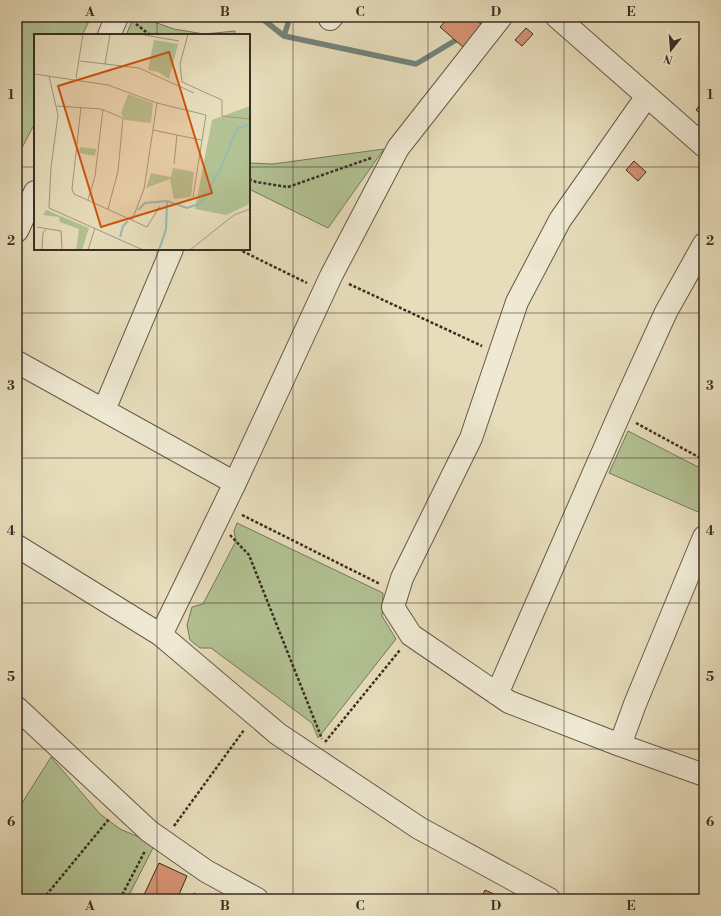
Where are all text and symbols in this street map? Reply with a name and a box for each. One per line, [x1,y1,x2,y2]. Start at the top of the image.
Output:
text: A [84,4,95,20]
text: B [220,4,230,20]
text: C [355,4,365,20]
text: D [491,4,501,20]
text: E [626,4,636,20]
north arrow [651,30,691,70]
inset map [34,34,250,250]
text: N [662,51,675,67]
text: 1 [8,87,15,103]
text: 1 [707,87,714,103]
text: 2 [7,233,15,249]
text: 2 [706,233,714,249]
text: 3 [7,378,15,394]
text: 3 [706,378,714,394]
text: 4 [7,523,16,539]
text: 4 [706,523,715,539]
text: 5 [7,669,15,685]
text: 5 [706,669,714,685]
text: 6 [7,814,15,830]
text: 6 [706,814,714,830]
text: A [84,898,95,914]
text: B [220,898,230,914]
text: C [355,898,365,914]
text: D [491,898,501,914]
text: E [626,898,636,914]

